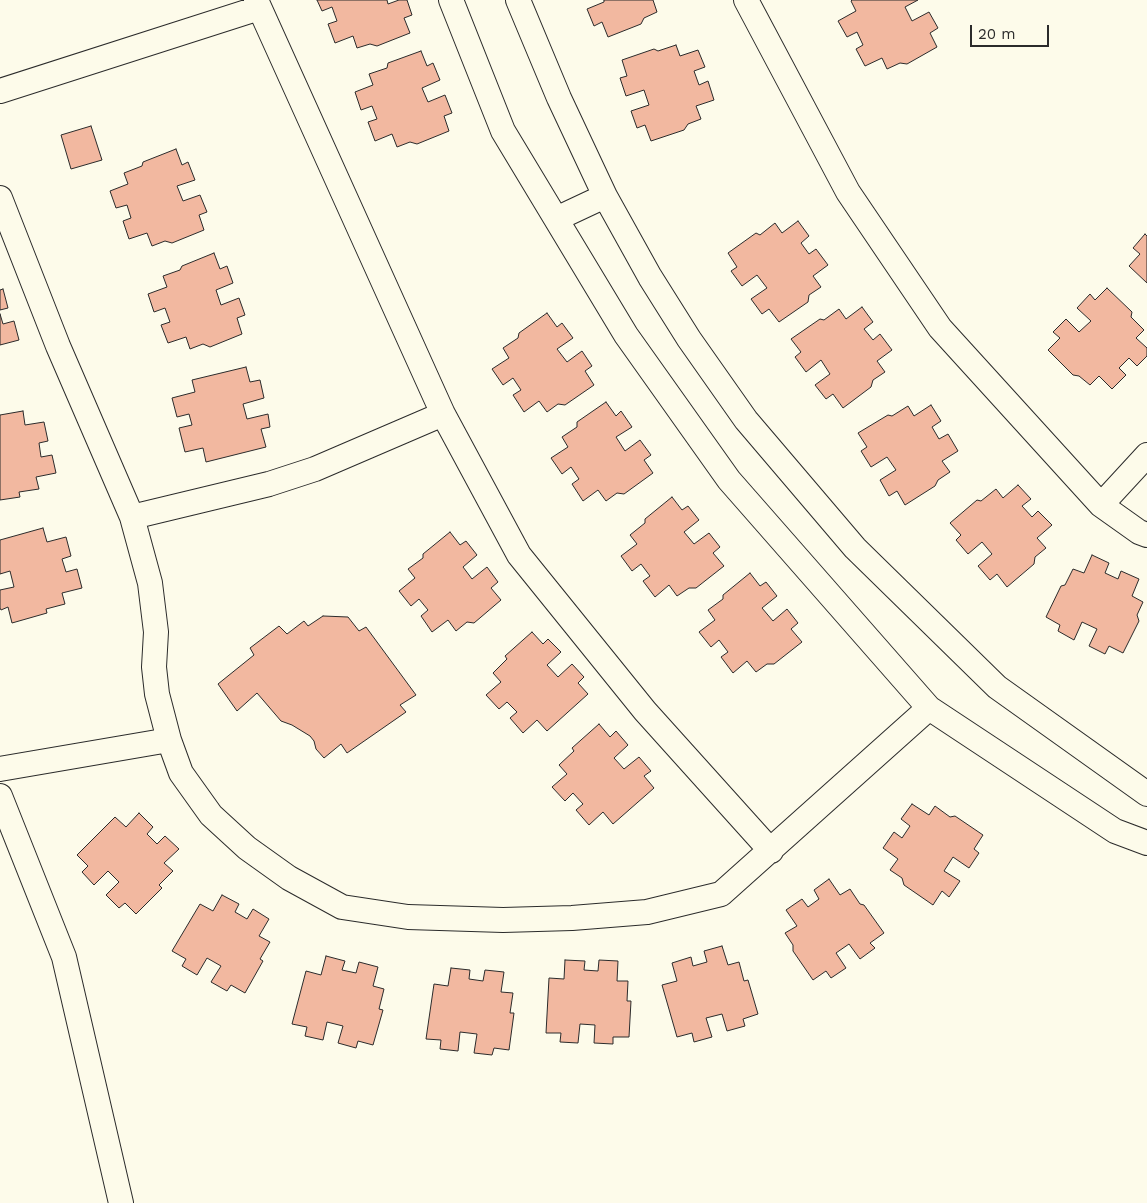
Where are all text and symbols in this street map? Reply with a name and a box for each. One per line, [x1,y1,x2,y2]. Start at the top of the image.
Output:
scale bar [972,15,1051,47]
text: 20 m [978,25,1016,43]

